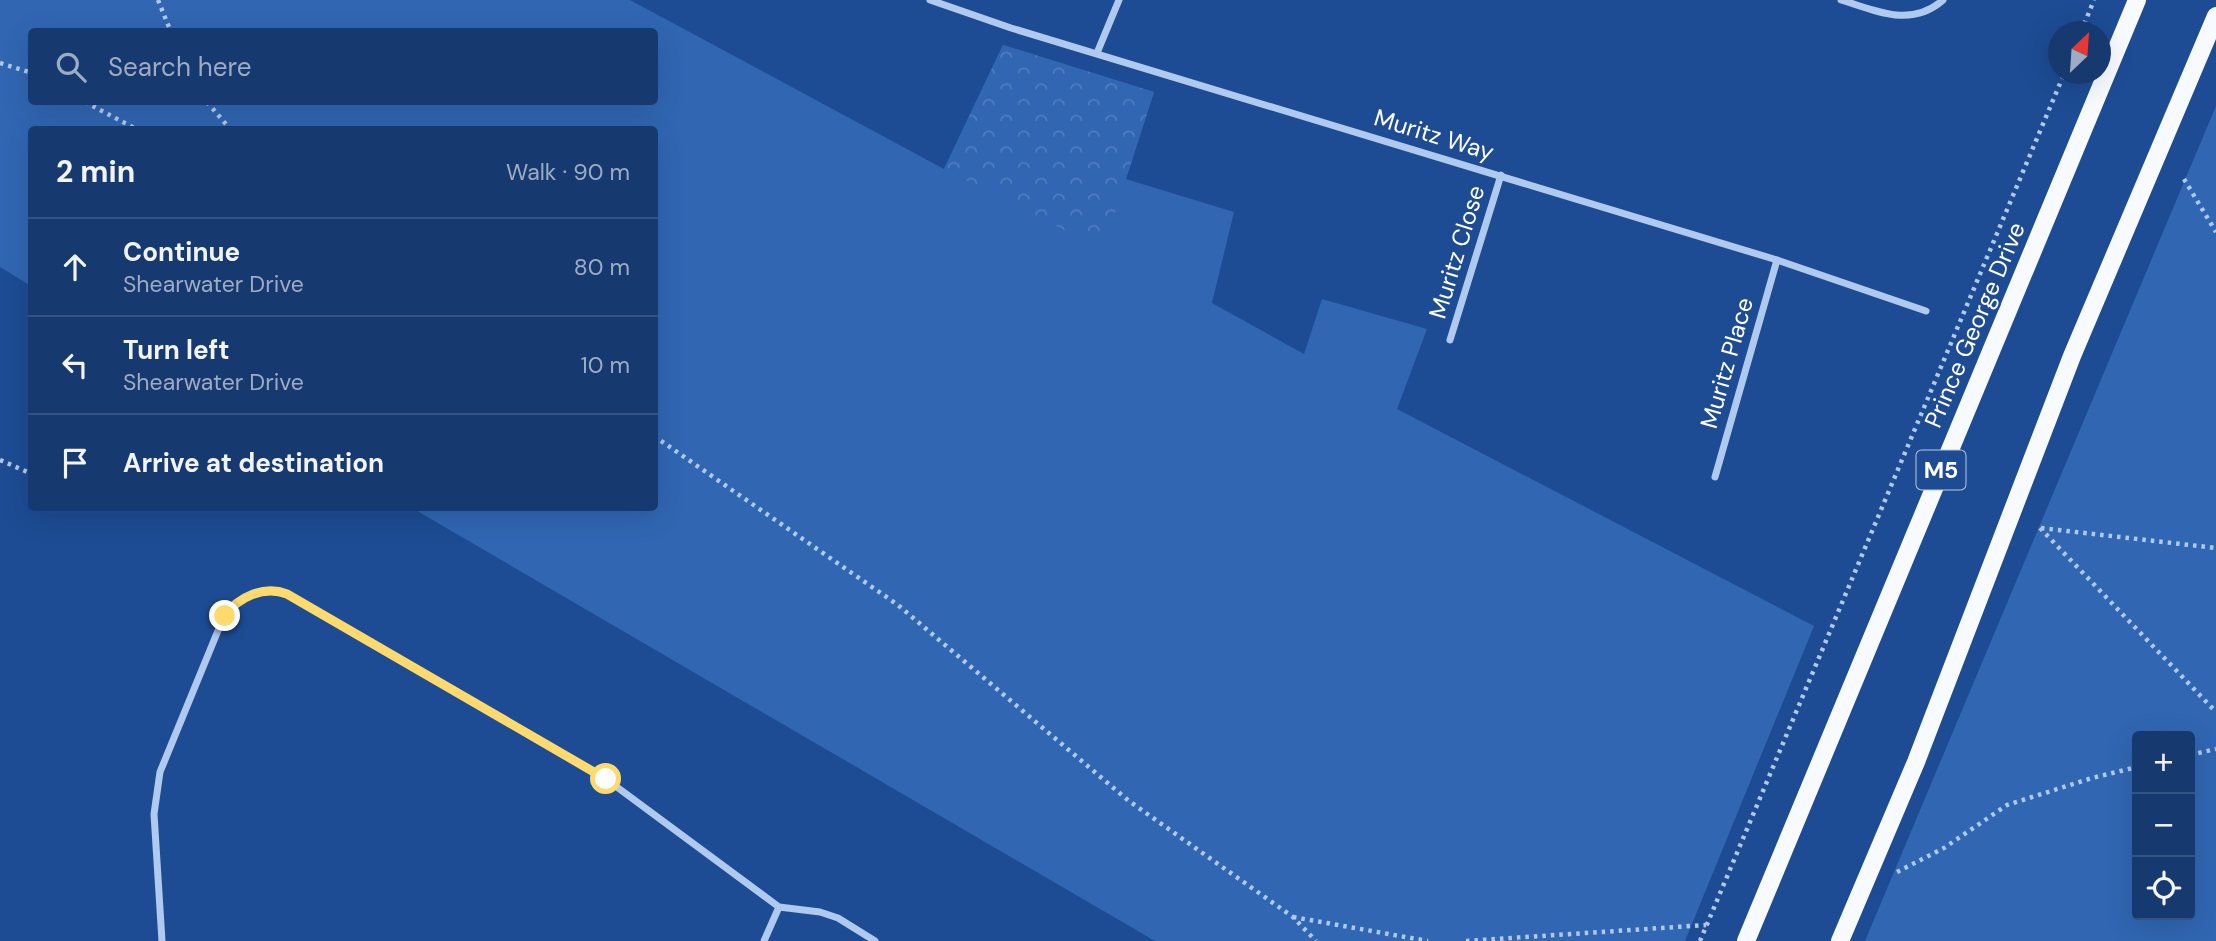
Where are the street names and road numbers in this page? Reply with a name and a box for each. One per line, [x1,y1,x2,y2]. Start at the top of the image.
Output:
street label: Muritz Way [1371,102,1498,167]
street label: Muritz Close [1422,181,1491,322]
street label: Prince George Drive [1917,217,2032,432]
street label: Muritz Place [1693,294,1760,432]
road number: M5 [1916,450,1966,490]

